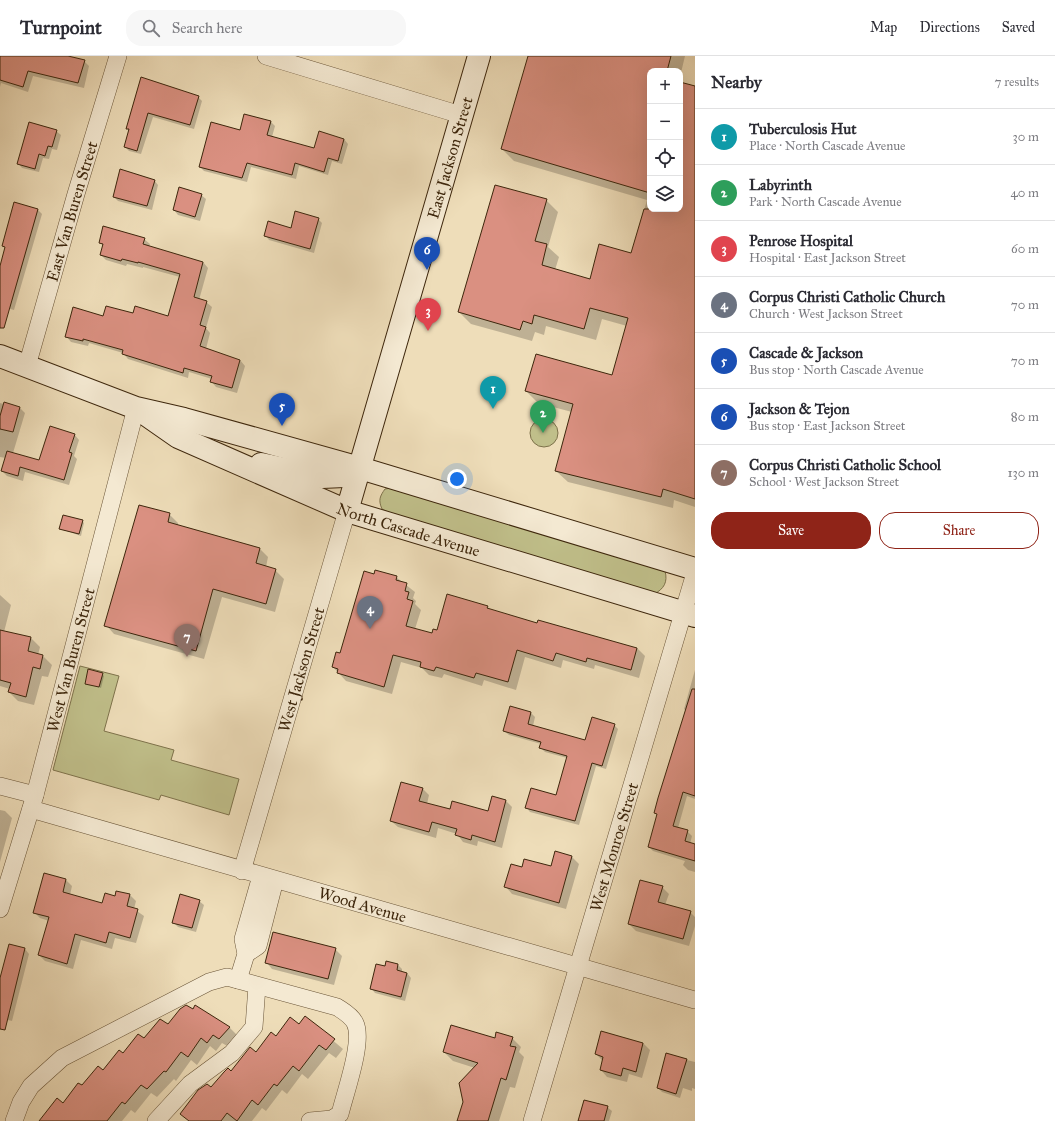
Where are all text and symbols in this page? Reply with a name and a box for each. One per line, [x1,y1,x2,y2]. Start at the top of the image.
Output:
search box [126,10,406,46]
text: Turnpoint [20,16,102,39]
icon: search [140,17,162,39]
text: Search here [172,19,243,37]
text: Map [870,19,897,36]
text: Directions [919,19,980,36]
text: Saved [1002,19,1035,36]
map controls [647,68,683,212]
button: + [647,68,683,104]
text: Nearby [711,72,762,93]
text: 7 results [995,74,1039,90]
street label: East Jackson Street [423,94,477,221]
button: − [647,104,683,140]
text: Tuberculosis Hut [749,120,857,138]
text: 1 [721,129,727,145]
text: 30 m [1013,129,1039,145]
text: Place · North Cascade Avenue [749,138,906,154]
street label: East Van Buren Street [43,139,102,284]
button: locate [647,140,683,176]
button: layers [647,176,683,212]
text: Labyrinth [749,176,812,194]
text: 2 [721,185,727,201]
text: 40 m [1010,185,1039,201]
text: Park · North Cascade Avenue [749,194,902,210]
text: Penrose Hospital [749,232,853,250]
pin: 6 [414,237,440,270]
text: 3 [721,241,727,257]
text: 60 m [1011,241,1039,257]
text: Hospital · East Jackson Street [749,250,906,266]
text: Corpus Christi Catholic Church [749,288,945,306]
text: 4 [720,297,728,313]
text: 70 m [1011,297,1039,313]
pin: 3 [415,298,441,331]
text: Church · West Jackson Street [749,306,903,322]
text: Cascade & Jackson [749,344,863,362]
text: 5 [721,353,727,369]
text: 70 m [1011,353,1039,369]
text: Bus stop · North Cascade Avenue [749,362,924,378]
pin: 1 [480,376,506,409]
pin: 5 [269,393,295,426]
pin: 2 [530,400,556,433]
text: Jackson & Tejon [749,400,850,418]
text: 6 [721,409,727,425]
text: 80 m [1011,409,1039,425]
text: Bus stop · East Jackson Street [749,418,905,434]
text: Corpus Christi Catholic School [749,456,941,474]
text: 7 [721,465,727,481]
text: 130 m [1007,465,1039,481]
your location [447,469,467,489]
text: School · West Jackson Street [749,474,899,490]
street label: North Cascade Avenue [334,499,483,561]
button: Save [711,512,871,549]
button: Share [879,512,1039,549]
street label: West Van Buren Street [43,585,99,734]
pin: 4 [357,596,383,629]
street label: West Jackson Street [274,605,329,734]
pin: 7 [174,624,200,657]
street label: West Monroe Street [586,780,642,914]
street label: Wood Avenue [316,883,409,927]

